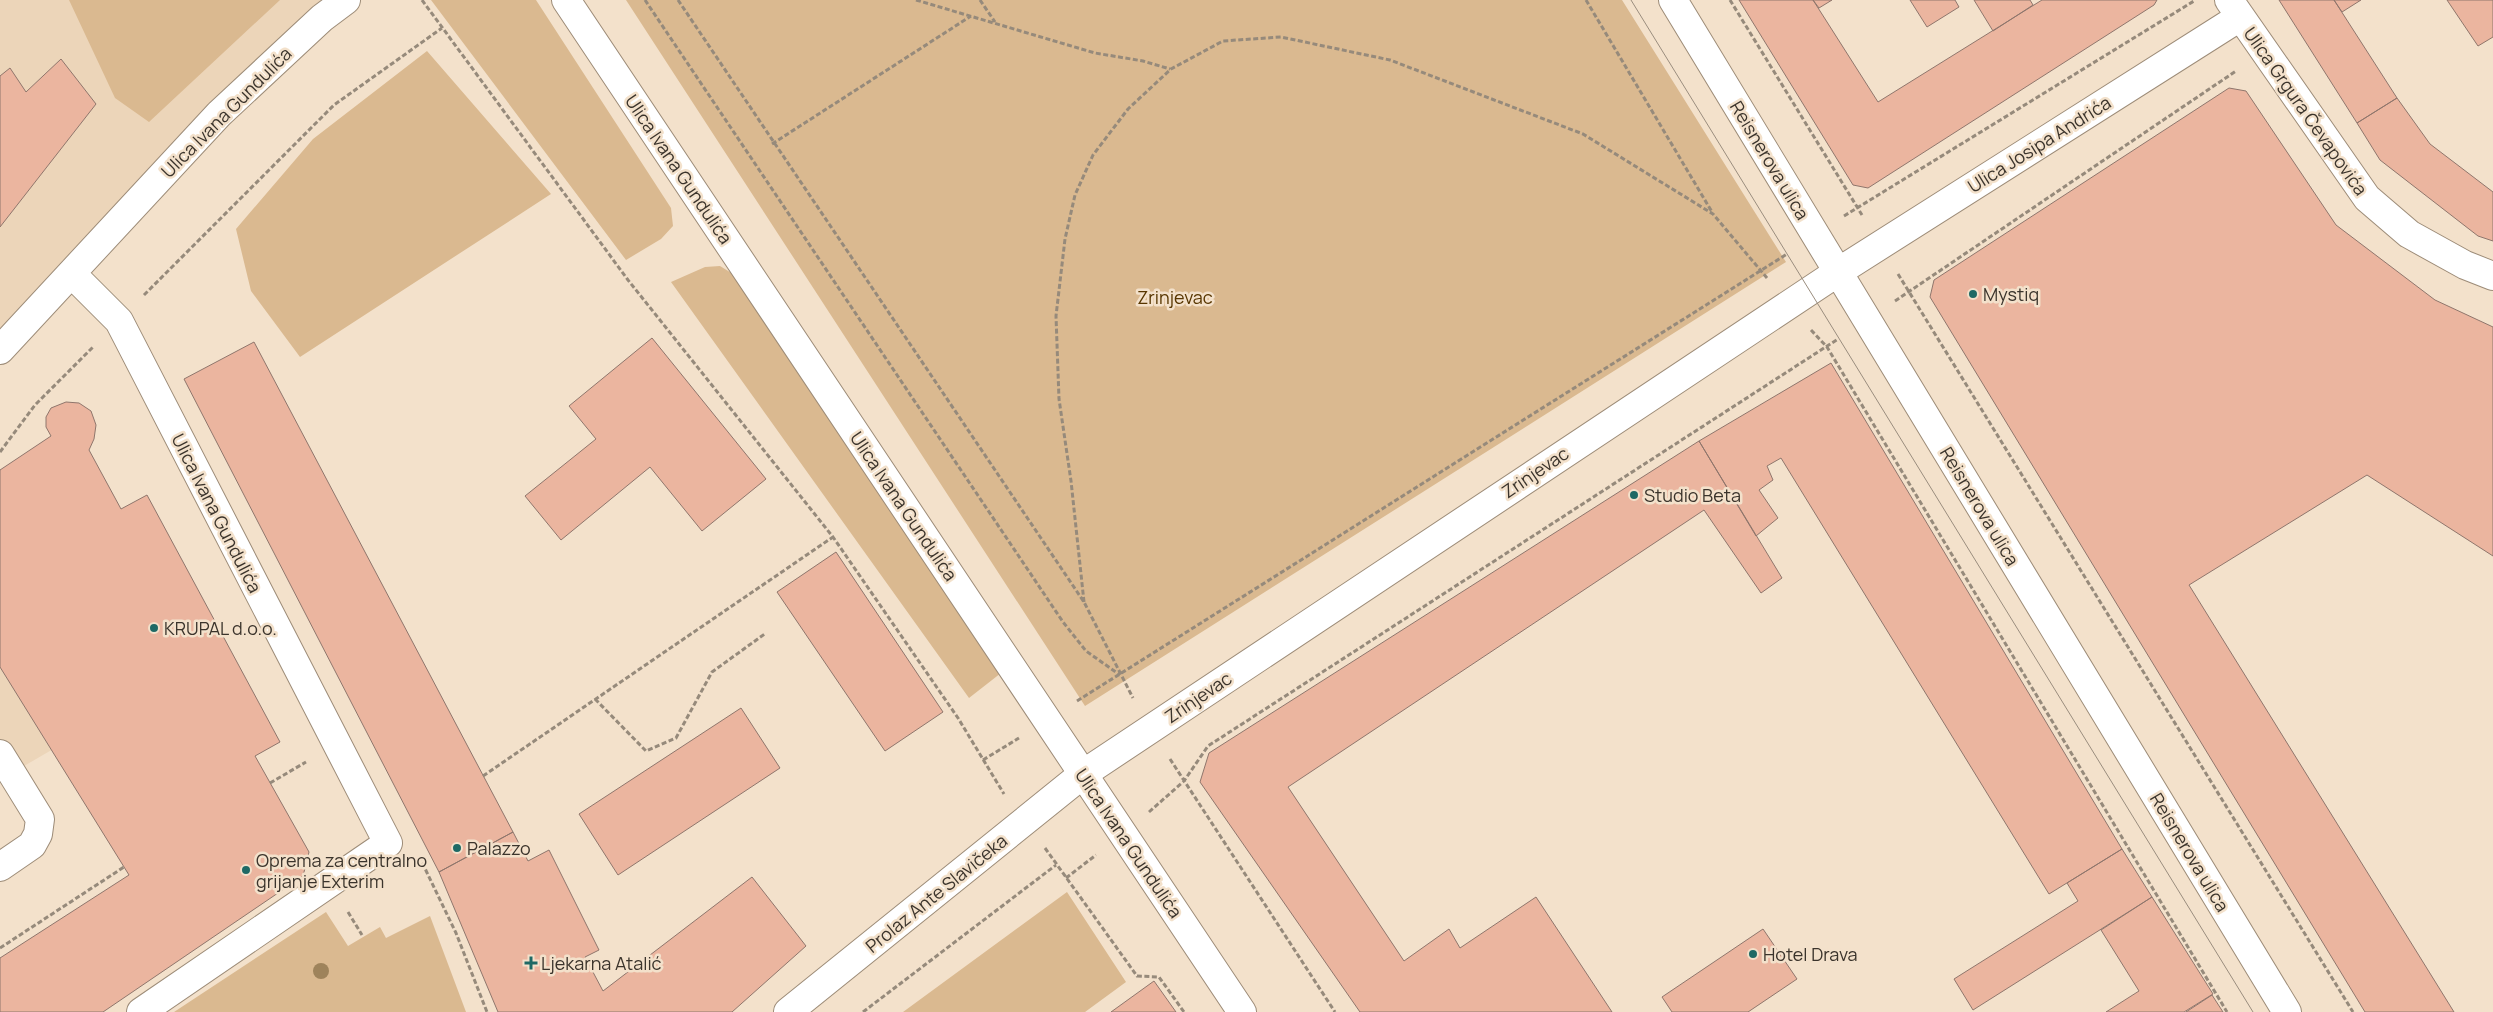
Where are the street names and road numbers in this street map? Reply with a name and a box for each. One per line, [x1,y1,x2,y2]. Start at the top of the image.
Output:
street label: Ulica Grgura Čevapovića [2239,22,2373,200]
street label: Ulica Ivana Gundulića [156,42,296,182]
street label: Ulica Ivana Gundulića [620,90,738,248]
street label: Ulica Josipa Andrića [1963,90,2115,198]
street label: Reisnerova ulica [1725,96,1815,224]
street label: Ulica Ivana Gundulića [845,427,963,585]
street label: Ulica Ivana Gundulića [167,429,267,597]
street label: Zrinjevac [1497,441,1573,503]
street label: Reisnerova ulica [1935,442,2025,570]
street label: Zrinjevac [1160,666,1236,728]
street label: Ulica Ivana Gundulića [1070,764,1188,922]
street label: Reisnerova ulica [2145,788,2235,916]
street label: Prolaz Ante Slavičeka [860,828,1012,958]

